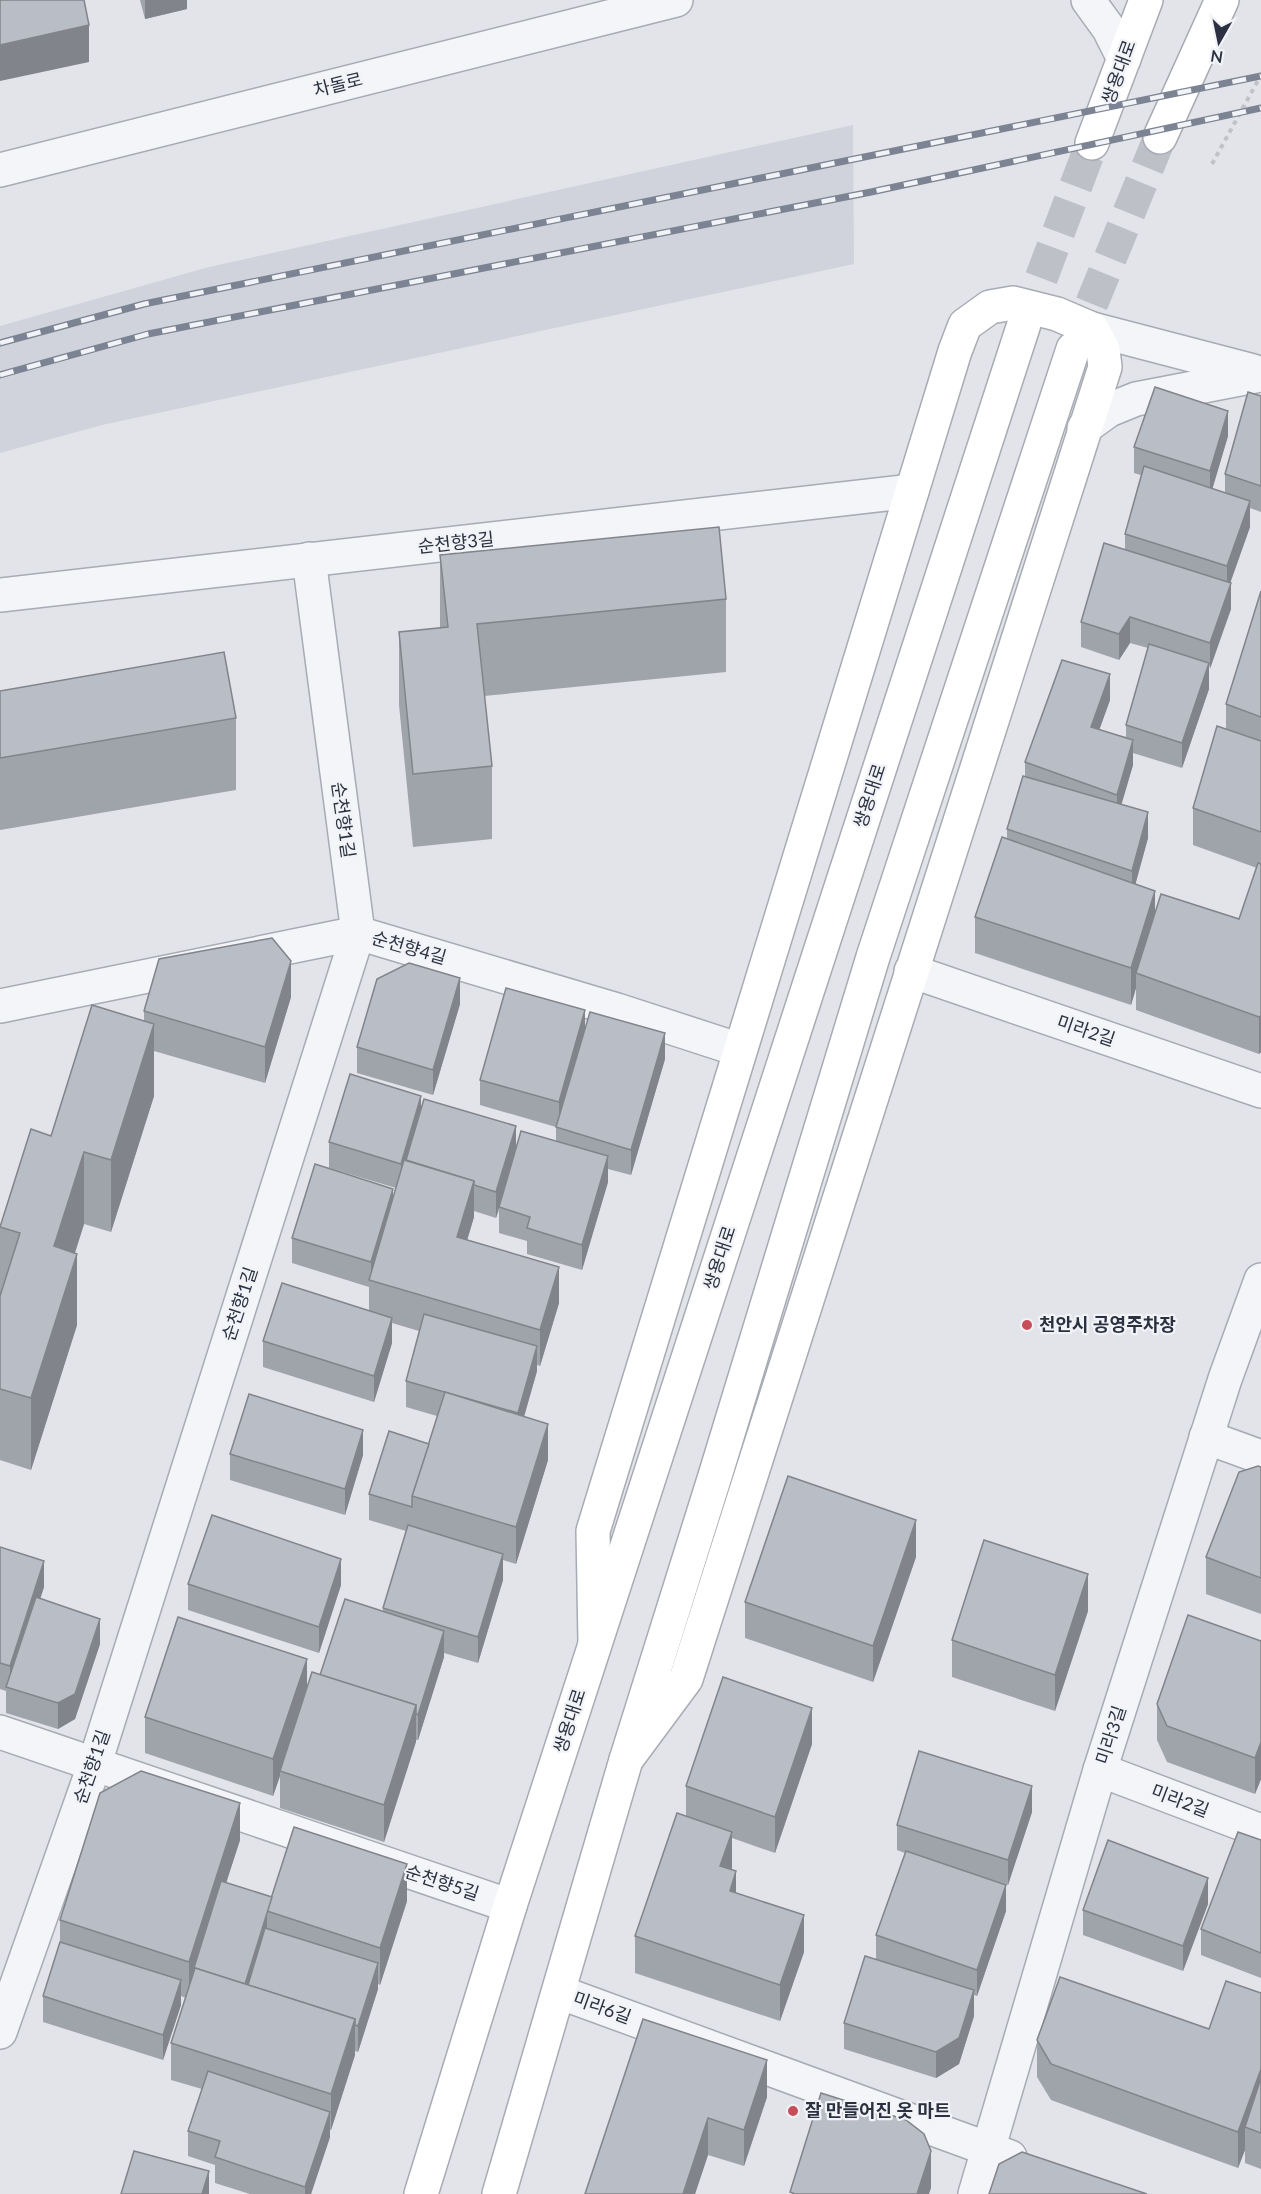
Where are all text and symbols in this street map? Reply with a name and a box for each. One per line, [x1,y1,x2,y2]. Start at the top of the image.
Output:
north arrow [1189,12,1249,72]
street label: 쌍용대로 [1096,37,1140,107]
text: N [1209,47,1224,68]
street label: 차돌로 [311,67,365,101]
street label: 순천향3길 [417,527,495,557]
street label: 쌍용대로 [848,761,890,831]
street label: 순천향1길 [328,780,360,859]
street label: 순천향4길 [369,926,449,968]
street label: 미라2길 [1054,1010,1118,1050]
street label: 쌍용대로 [698,1223,740,1293]
street label: 순천향1길 [217,1264,261,1344]
place label: 천안시 공영주차장 [1039,1313,1176,1335]
marker: 천안시 공영주차장 [1020,1318,1034,1332]
street label: 쌍용대로 [548,1686,590,1756]
street label: 미라3길 [1090,1703,1130,1767]
street label: 순천향1길 [68,1727,114,1807]
street label: 미라2길 [1148,1779,1212,1821]
street label: 순천향5길 [402,1860,482,1904]
street label: 미라6길 [570,1986,634,2028]
place label: 잘 만들어진 옷 마트 [805,2099,951,2121]
marker: 잘 만들어진 옷 마트 [786,2104,800,2118]

